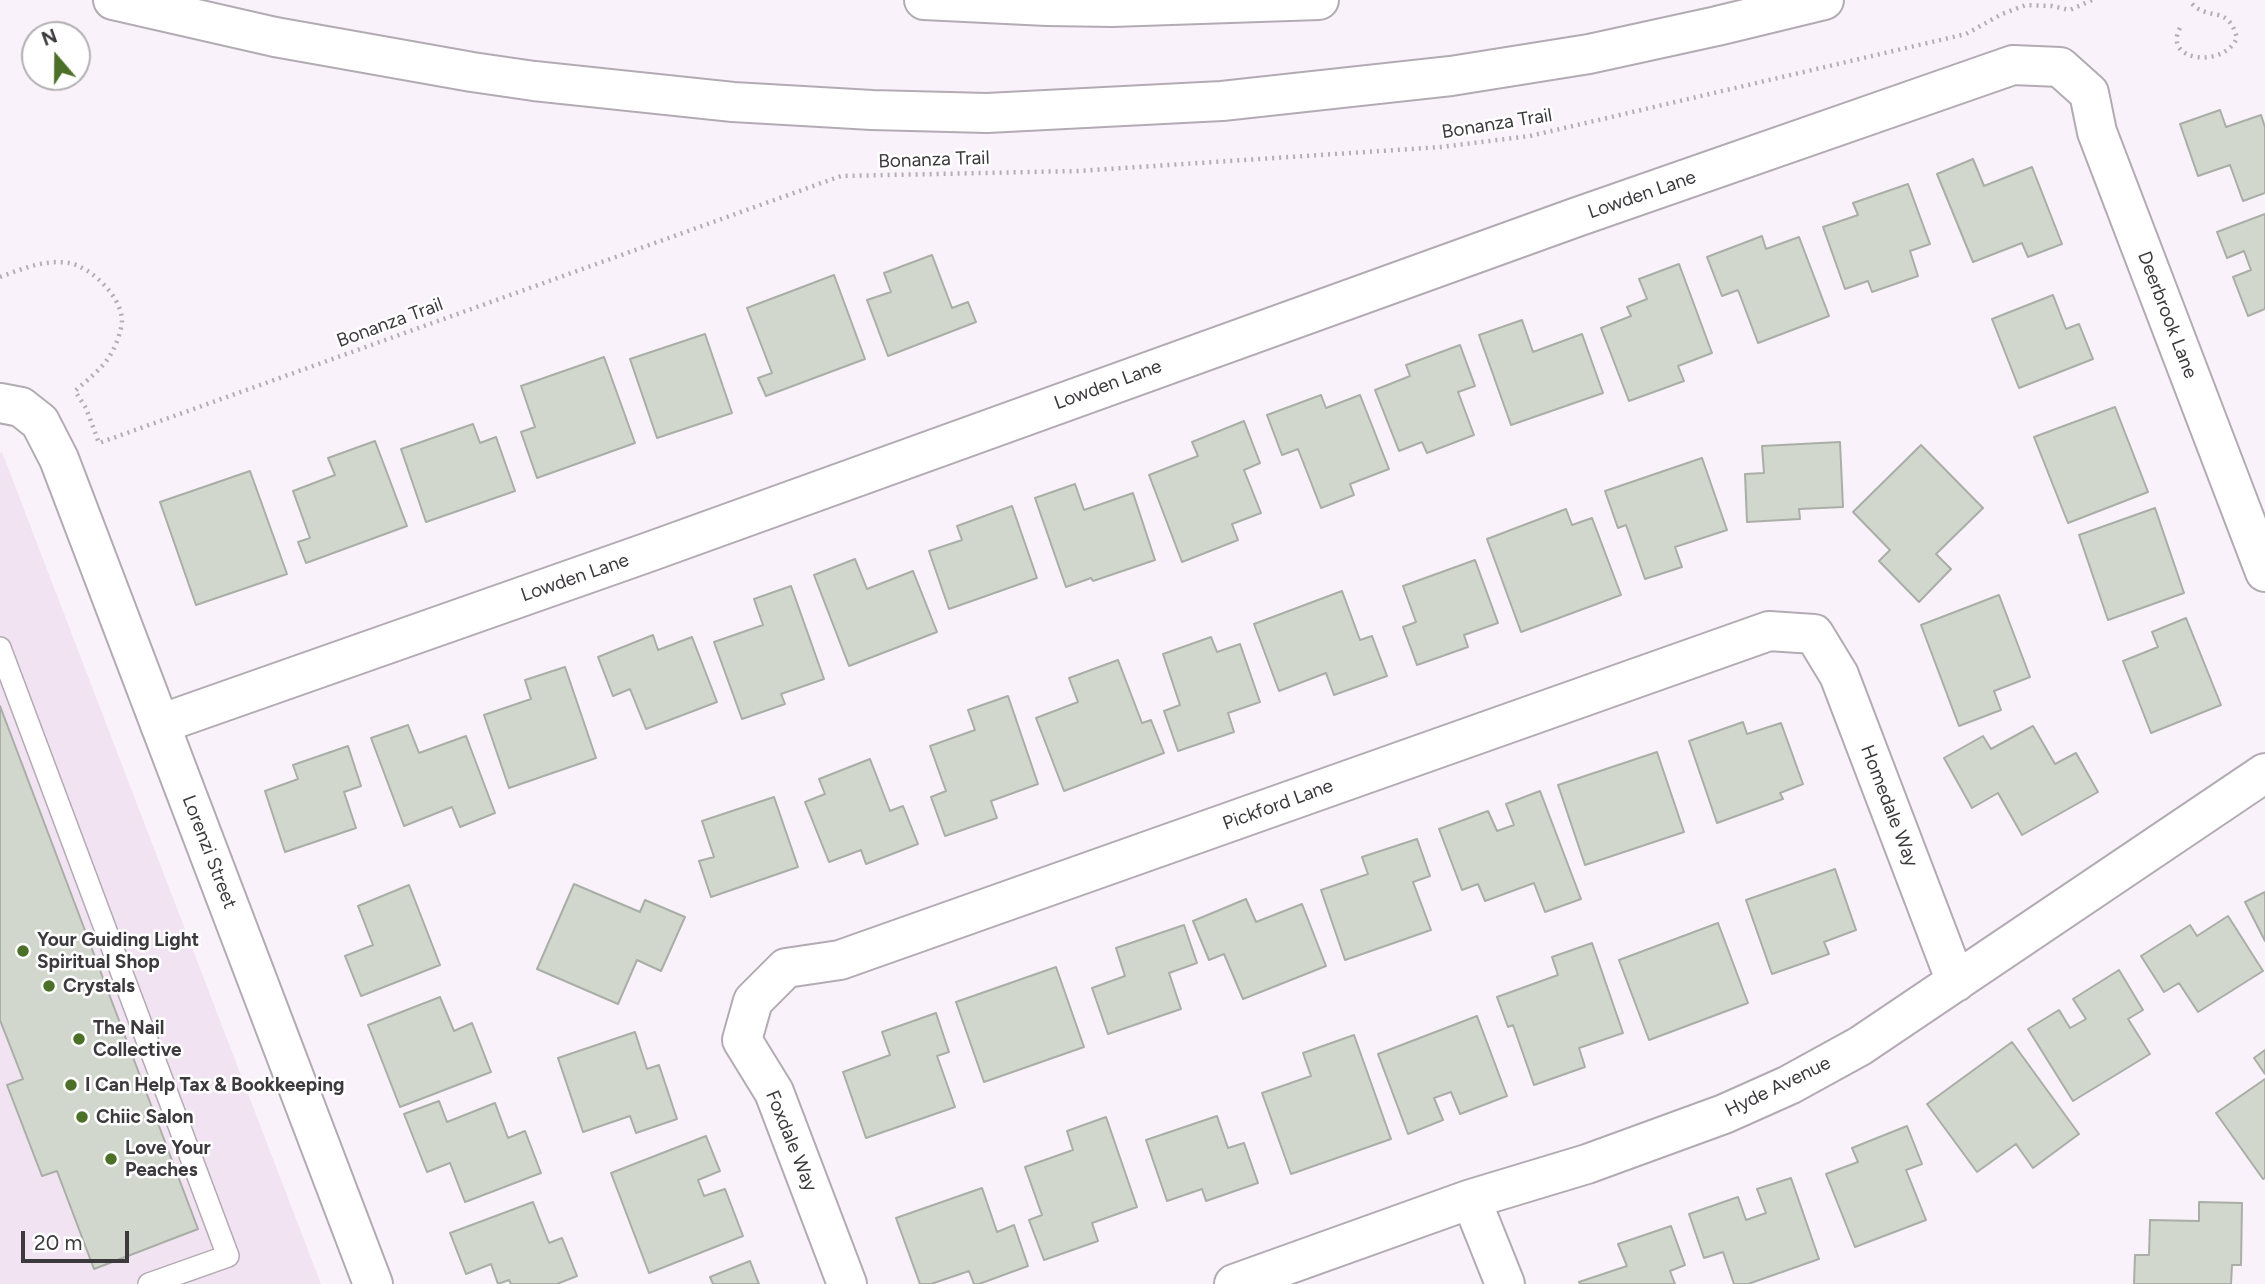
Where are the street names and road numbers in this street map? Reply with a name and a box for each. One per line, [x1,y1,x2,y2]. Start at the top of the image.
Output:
street label: Bonanza Trail [1440,104,1554,144]
street label: Bonanza Trail [878,147,990,173]
street label: Lowden Lane [1585,166,1699,224]
street label: Deerbrook Lane [2132,248,2202,382]
street label: Bonanza Trail [334,293,446,353]
street label: Lowden Lane [1051,355,1165,415]
street label: Lowden Lane [518,549,632,607]
street label: Homedale Way [1855,742,1923,870]
street label: Pickford Lane [1220,775,1336,835]
street label: Lorenzi Street [177,792,241,912]
street label: Hyde Avenue [1722,1052,1834,1122]
street label: Foxdale Way [760,1087,822,1195]

